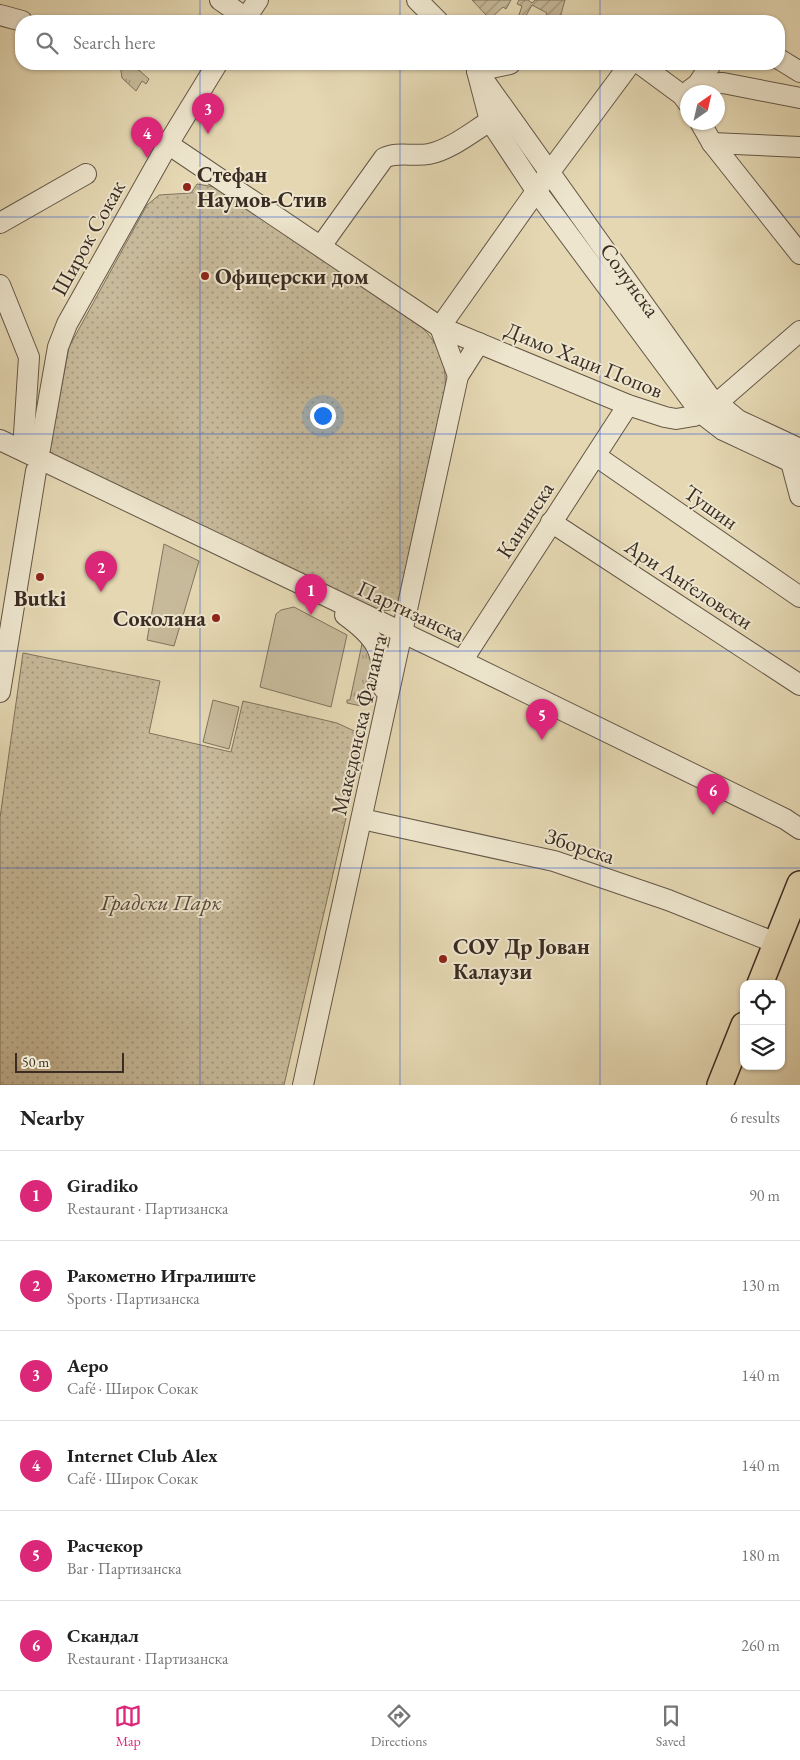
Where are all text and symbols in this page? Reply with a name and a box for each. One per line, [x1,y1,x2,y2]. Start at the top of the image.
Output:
search box [15,15,785,70]
icon: search [33,29,61,57]
text: Search here [73,30,155,55]
north arrow [680,85,725,130]
pin: 3 [192,93,224,134]
pin: 4 [131,117,163,158]
place label: Стефан Наумов-Стив [197,160,327,214]
street label: Широк Сокак [44,175,132,301]
marker: Стефан Наумов-Стив [181,181,193,193]
street label: Солунска [593,237,667,323]
place label: Офицерски дом [215,262,369,291]
marker: Офицерски дом [199,270,211,282]
street label: Димо Хаџи Попов [501,315,667,405]
your location [310,403,336,429]
street label: Канинска [490,476,561,564]
street label: Тушин [678,478,744,536]
street label: Ари Анѓеловски [619,531,759,636]
pin: 2 [85,551,117,592]
marker: Butki [34,571,46,583]
street label: Партизанска [353,573,470,649]
pin: 1 [295,574,327,615]
place label: Butki [14,584,67,613]
place label: Соколана [113,604,206,633]
marker: Соколана [210,612,222,624]
street label: Македонска Фаланга [324,632,394,818]
pin: 5 [526,699,558,740]
pin: 6 [697,774,729,815]
street label: Зборска [542,821,619,871]
park label: Градски Парк [100,888,222,917]
place label: СОУ Др Јован Калаузи [453,932,590,986]
marker: СОУ Др Јован Калаузи [437,953,449,965]
map controls [740,980,785,1070]
button: locate [740,980,785,1025]
button: layers [740,1025,785,1070]
scale bar [15,1050,124,1073]
text: 50 m [22,1053,49,1071]
text: Nearby [20,1104,84,1131]
text: 6 results [730,1107,780,1128]
text: Giradiko [67,1173,138,1198]
text: 1 [32,1185,40,1206]
text: 90 m [749,1185,780,1206]
text: Restaurant · Партизанска [67,1198,228,1219]
text: Ракометно Игралиште [67,1263,256,1288]
text: 2 [32,1275,40,1296]
text: 130 m [741,1275,780,1296]
text: Sports · Партизанска [67,1288,200,1309]
text: Аеро [67,1353,108,1378]
text: 3 [32,1365,40,1386]
text: 140 m [741,1365,780,1386]
text: Café · Широк Сокак [67,1378,198,1399]
text: Internet Club Alex [67,1443,218,1468]
text: 4 [32,1455,40,1476]
text: 140 m [741,1455,780,1476]
text: Café · Широк Сокак [67,1468,198,1489]
text: Расчекор [67,1533,143,1558]
text: 5 [32,1545,40,1566]
text: 180 m [741,1545,780,1566]
text: Bar · Партизанска [67,1558,182,1579]
text: Скандал [67,1623,139,1648]
text: 6 [32,1635,40,1656]
text: 260 m [741,1635,780,1656]
text: Restaurant · Партизанска [67,1648,228,1669]
tab: Map [114,1702,142,1750]
tab: Directions [371,1702,427,1750]
tab: Saved [656,1702,686,1750]

